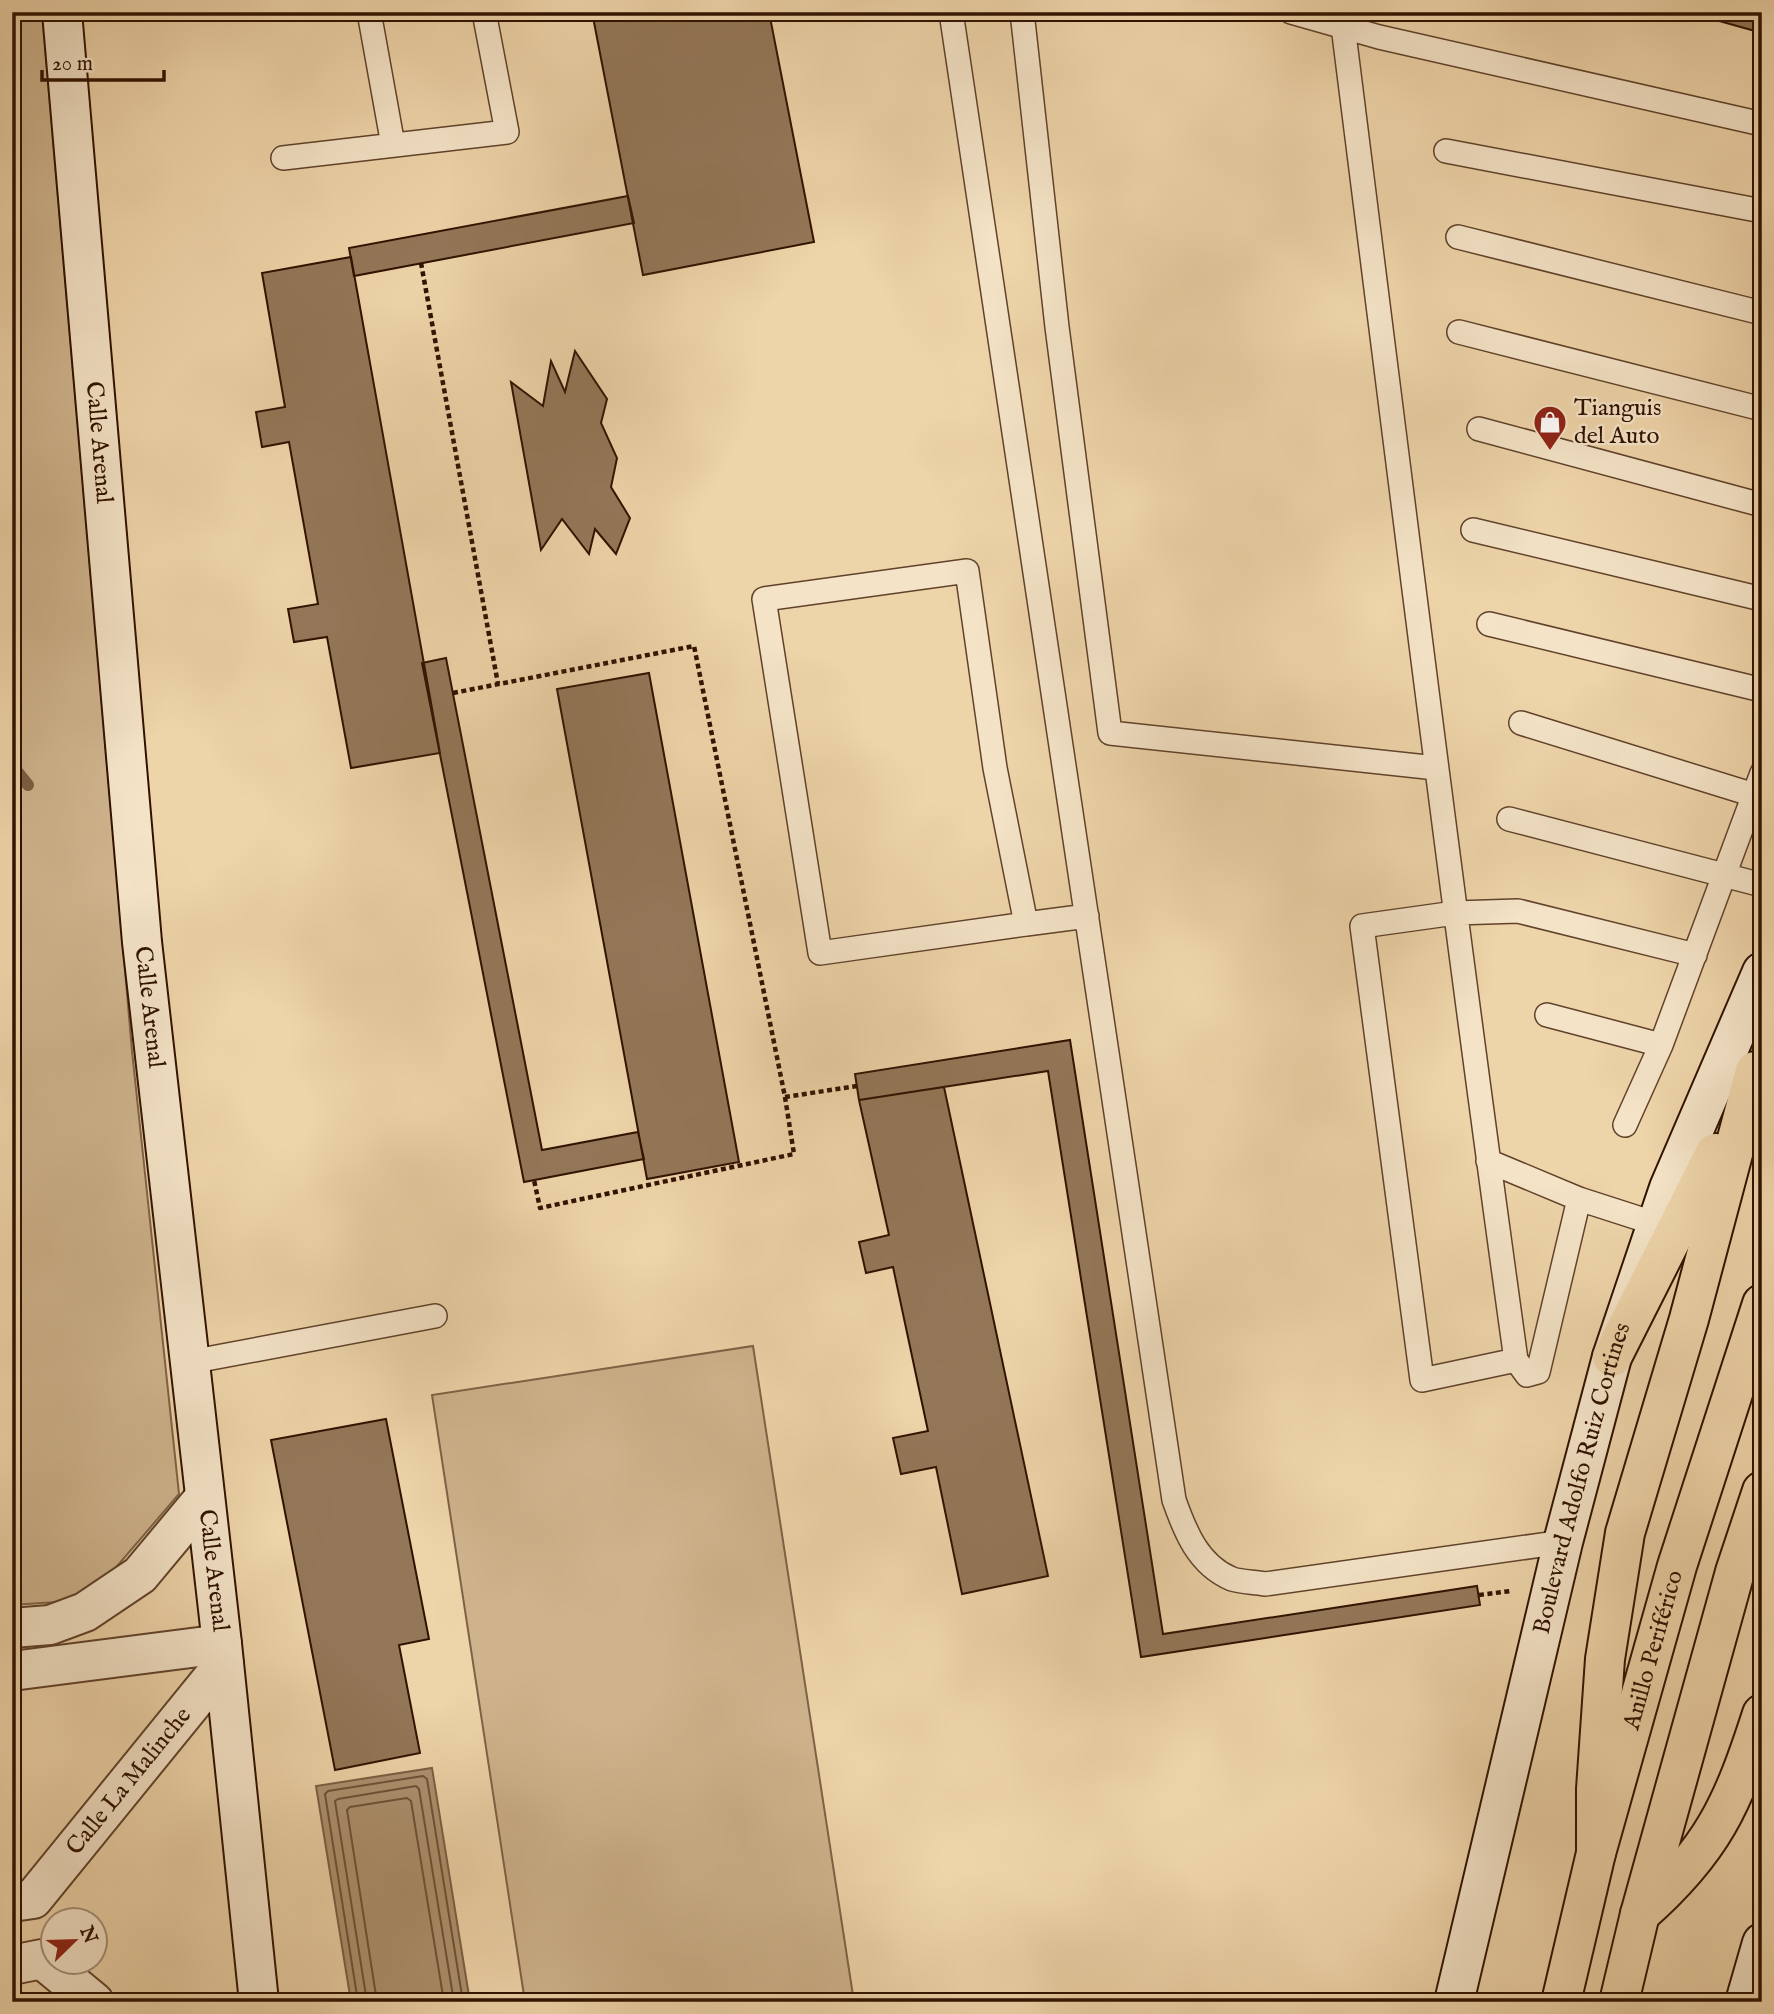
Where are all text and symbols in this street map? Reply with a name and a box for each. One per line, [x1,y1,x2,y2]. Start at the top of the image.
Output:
scale bar [42,38,164,82]
text: 20 m [52,51,93,78]
street label: Calle Arenal [78,380,120,505]
place label: Tianguis del Auto [1574,393,1661,452]
shop icon: Tianguis del Auto [1531,403,1569,452]
street label: Calle Arenal [127,944,172,1070]
street label: Boulevard Adolfo Ruiz Cortines [1526,1319,1638,1637]
street label: Calle Arenal [191,1508,236,1634]
street label: Anillo Periférico [1616,1567,1691,1734]
street label: Calle La Malinche [59,1701,198,1862]
north arrow [38,1906,108,1976]
text: N [73,1922,102,1948]

